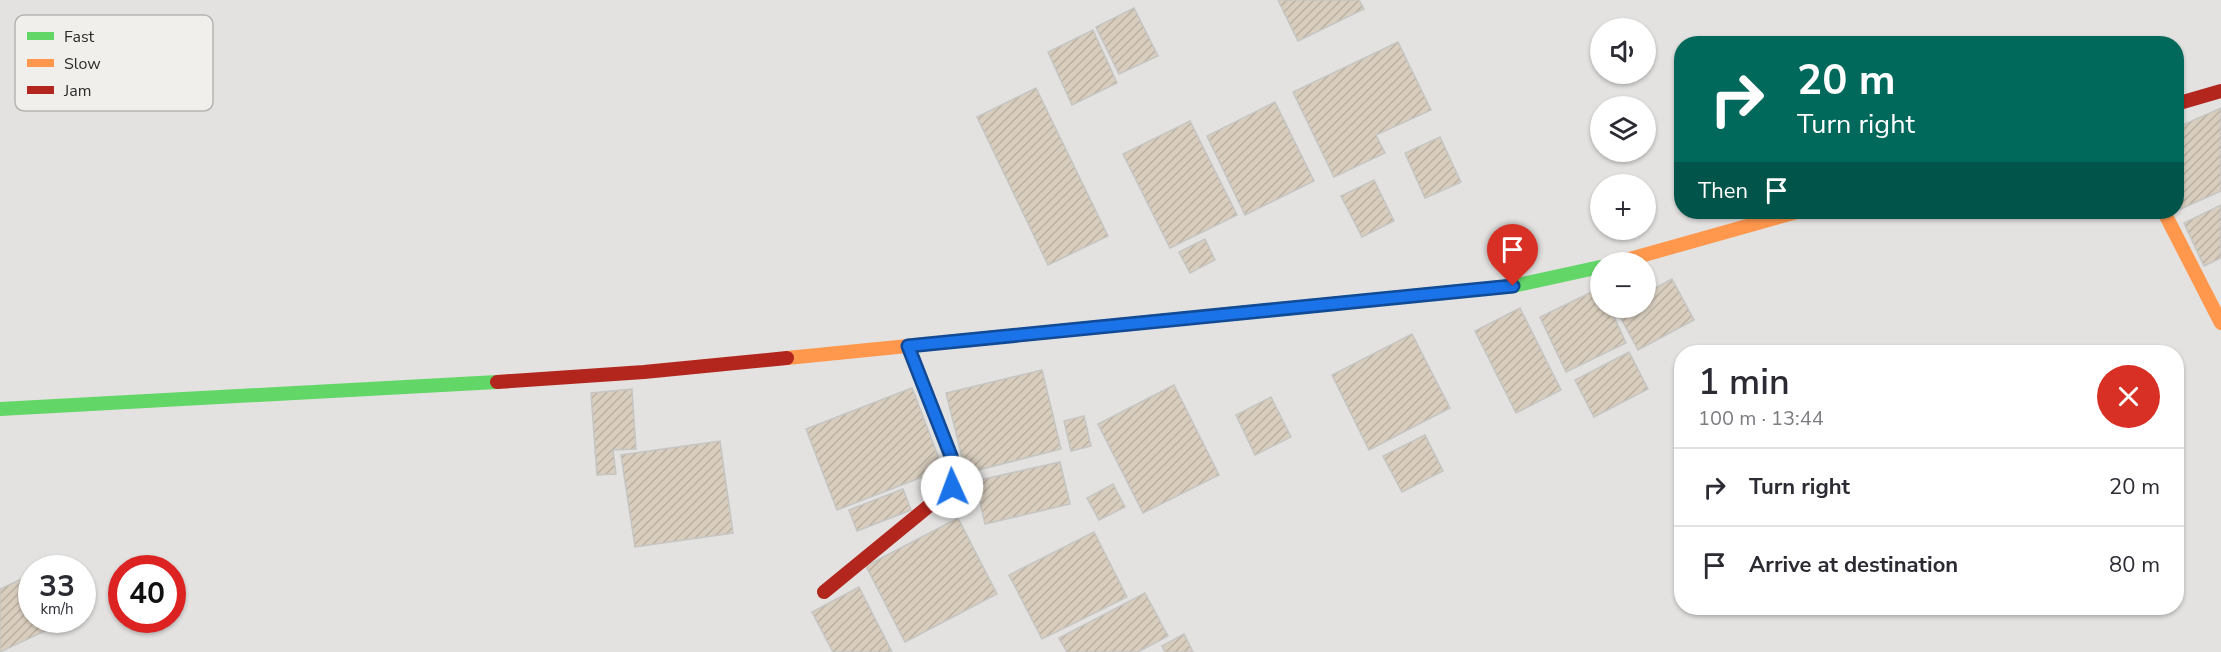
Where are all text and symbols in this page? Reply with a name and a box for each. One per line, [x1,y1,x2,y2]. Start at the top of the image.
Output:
legend [15,15,213,111]
map controls [1590,18,1656,318]
button: sound [1590,18,1656,84]
text: Fast [64,26,95,48]
text: 20 m [1797,52,1896,109]
text: Slow [64,53,101,75]
icon: right [1698,60,1776,138]
text: Jam [63,80,91,102]
button: layers [1590,96,1656,162]
text: Turn right [1797,106,1915,143]
button: + [1590,174,1656,240]
icon: arrive [1760,174,1793,207]
text: Then [1698,176,1748,206]
pin [1487,224,1538,286]
icon: arrive [1496,233,1529,266]
button: − [1590,252,1656,318]
text: 1 min [1698,358,1790,407]
button: close [2097,365,2160,428]
text: 100 m · 13:44 [1698,405,1824,432]
position arrow [920,455,984,519]
icon: right [1698,471,1731,504]
text: Turn right [1749,472,1850,502]
text: 20 m [2109,472,2160,502]
icon: arrive [1698,549,1731,582]
text: Arrive at destination [1749,550,1958,580]
text: 80 m [2109,550,2160,580]
speed limit sign: 40 [108,555,186,633]
text: 33 [39,566,75,607]
text: km/h [40,599,74,619]

